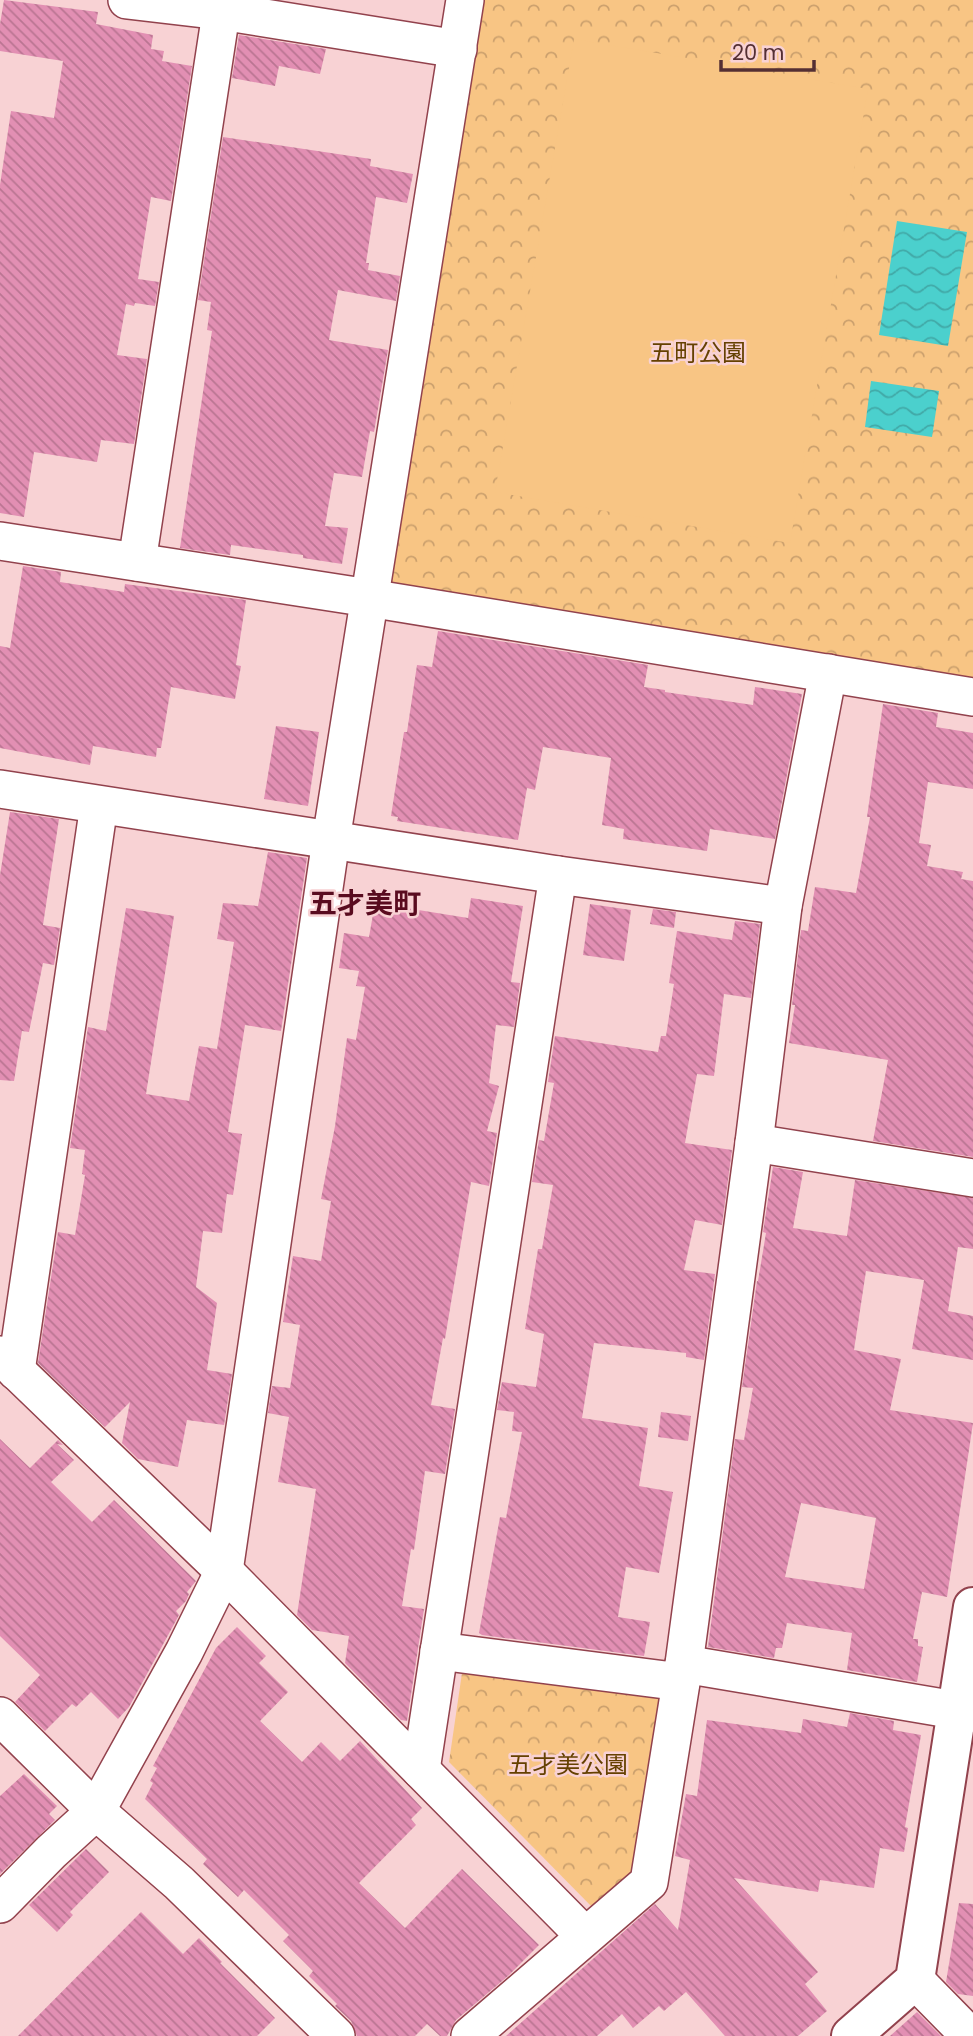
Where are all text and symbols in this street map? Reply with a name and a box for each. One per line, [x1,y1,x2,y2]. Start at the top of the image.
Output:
scale bar [721,28,814,72]
text: 20 m [732,38,785,67]
park label: 五町公園 [650,336,746,369]
district label: 五才美町 [309,884,421,923]
park label: 五才美公園 [508,1748,628,1781]

